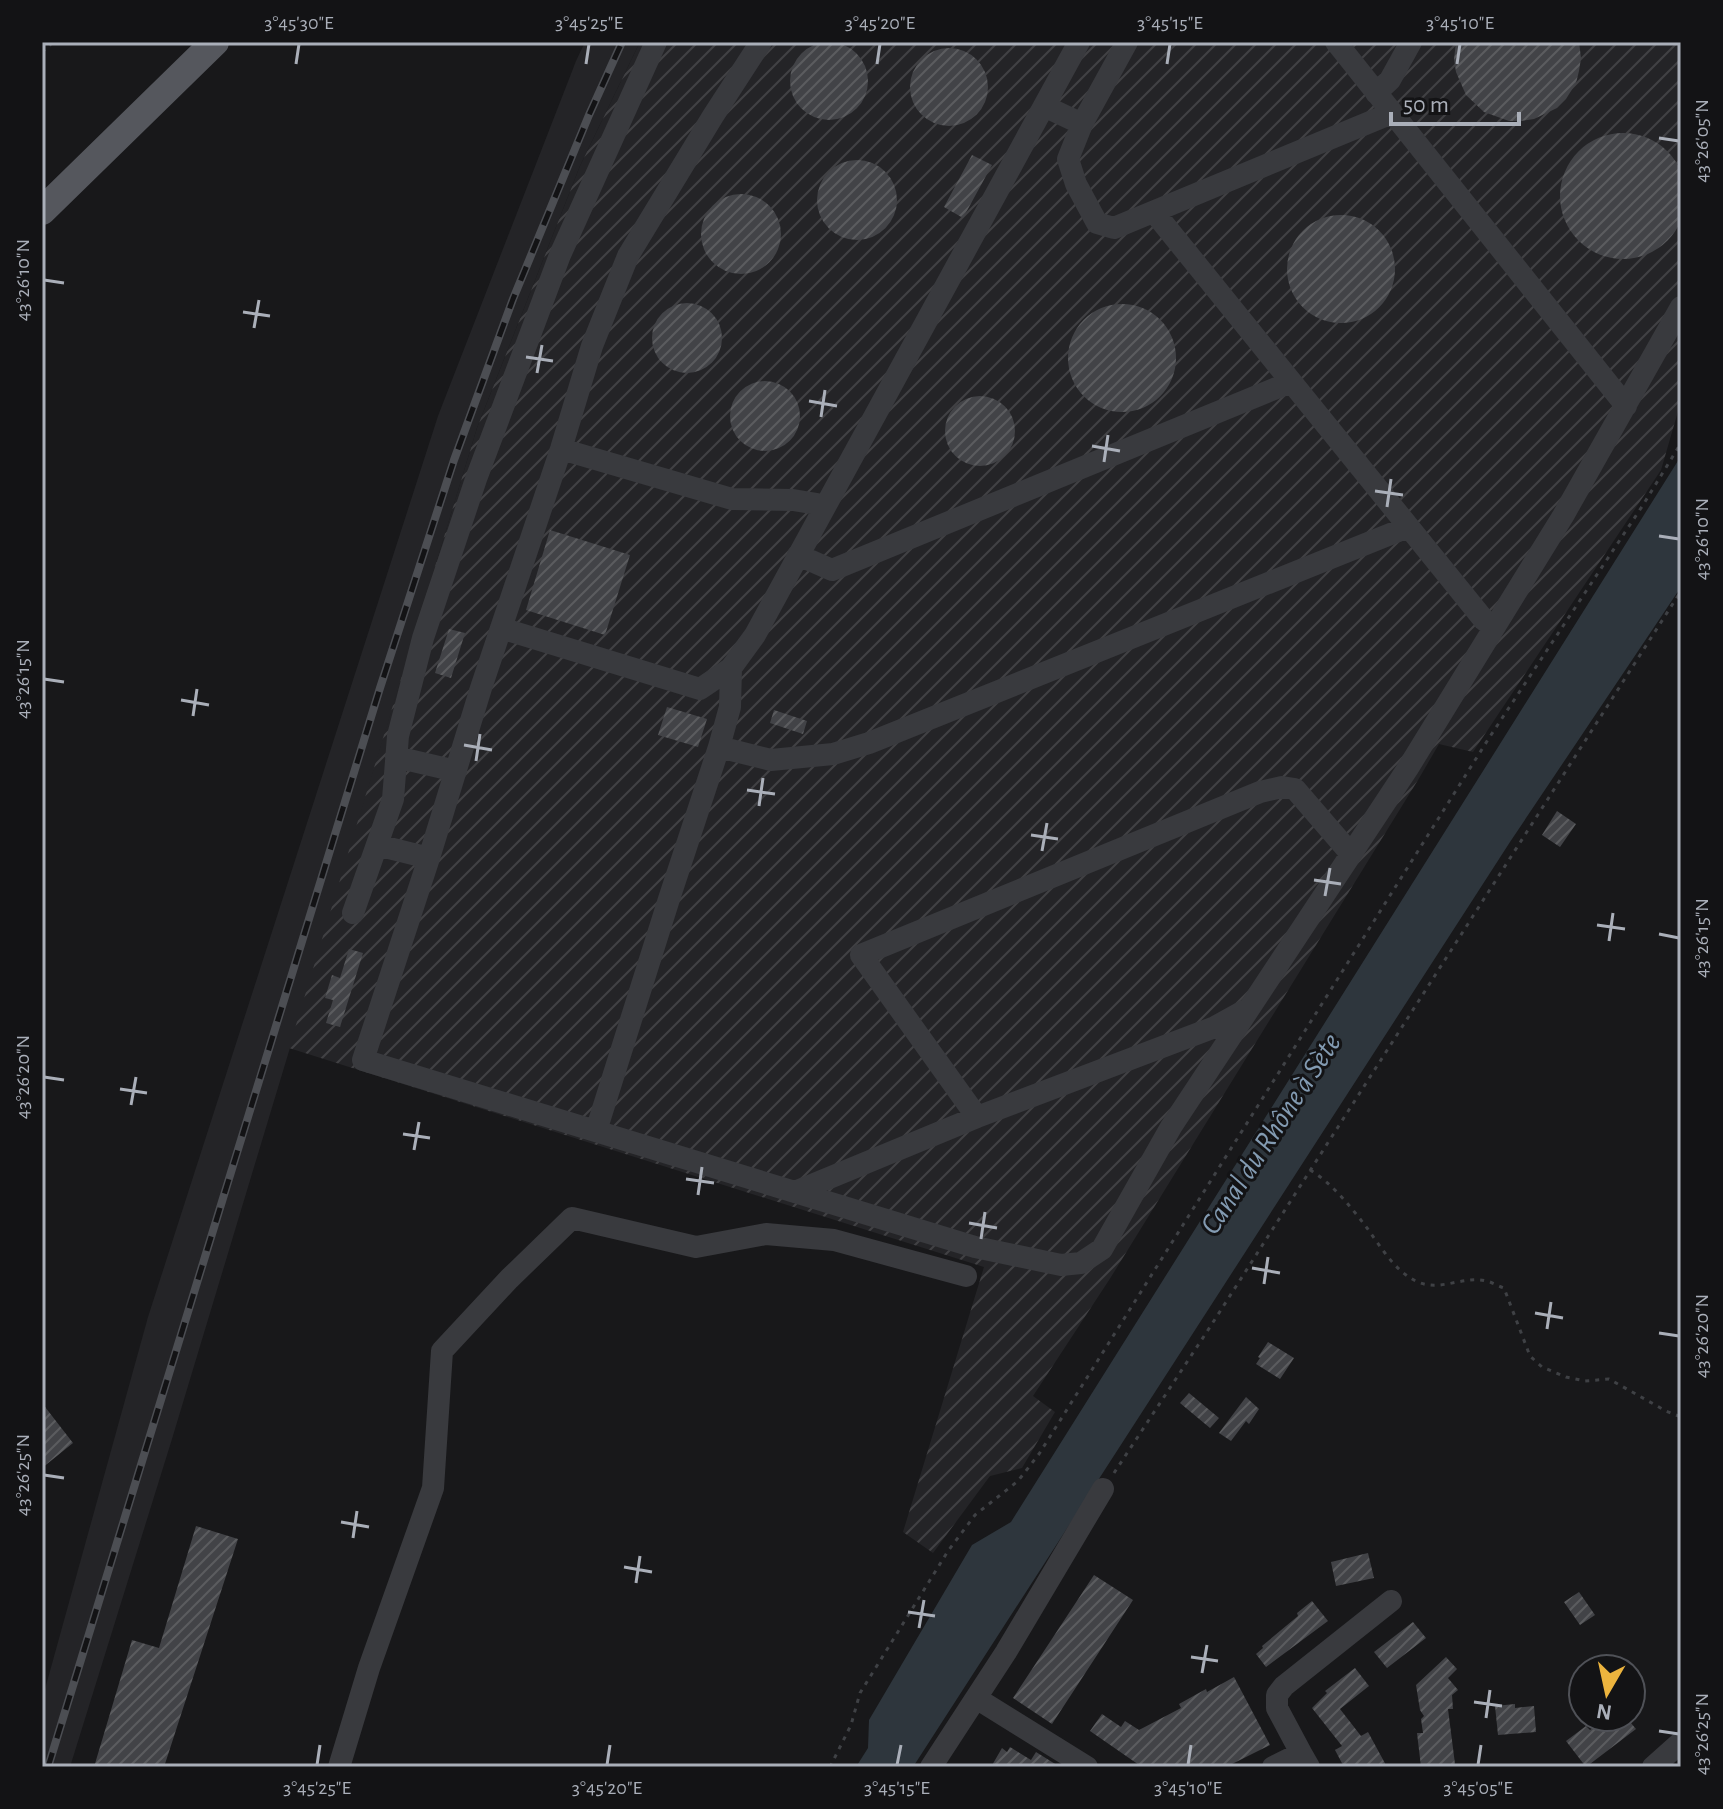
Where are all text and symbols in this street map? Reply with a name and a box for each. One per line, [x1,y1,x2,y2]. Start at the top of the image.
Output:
text: 3°45'30"E [264,13,334,33]
text: 3°45'25"E [555,13,623,33]
text: 3°45'20"E [845,13,916,33]
text: 3°45'15"E [1137,13,1203,33]
text: 3°45'10"E [1426,13,1494,33]
scale bar [1391,76,1519,126]
text: 50 m [1403,93,1449,117]
text: 43°26'05"N [1692,99,1712,183]
text: 43°26'10"N [13,239,33,321]
text: 43°26'10"N [1692,498,1712,580]
text: 43°26'15"N [13,639,33,719]
text: 43°26'15"N [1692,898,1712,978]
water label: Canal du Rhône à Sète [1195,1028,1347,1240]
text: 43°26'20"N [13,1035,33,1119]
text: 43°26'20"N [1692,1294,1712,1378]
text: 43°26'25"N [13,1434,33,1516]
north arrow [1567,1653,1647,1733]
text: 43°26'25"N [1692,1693,1712,1775]
text: N [1595,1700,1613,1724]
text: 3°45'25"E [283,1778,351,1798]
text: 3°45'20"E [572,1778,643,1798]
text: 3°45'15"E [864,1778,930,1798]
text: 3°45'10"E [1154,1778,1222,1798]
text: 3°45'05"E [1443,1778,1513,1798]

